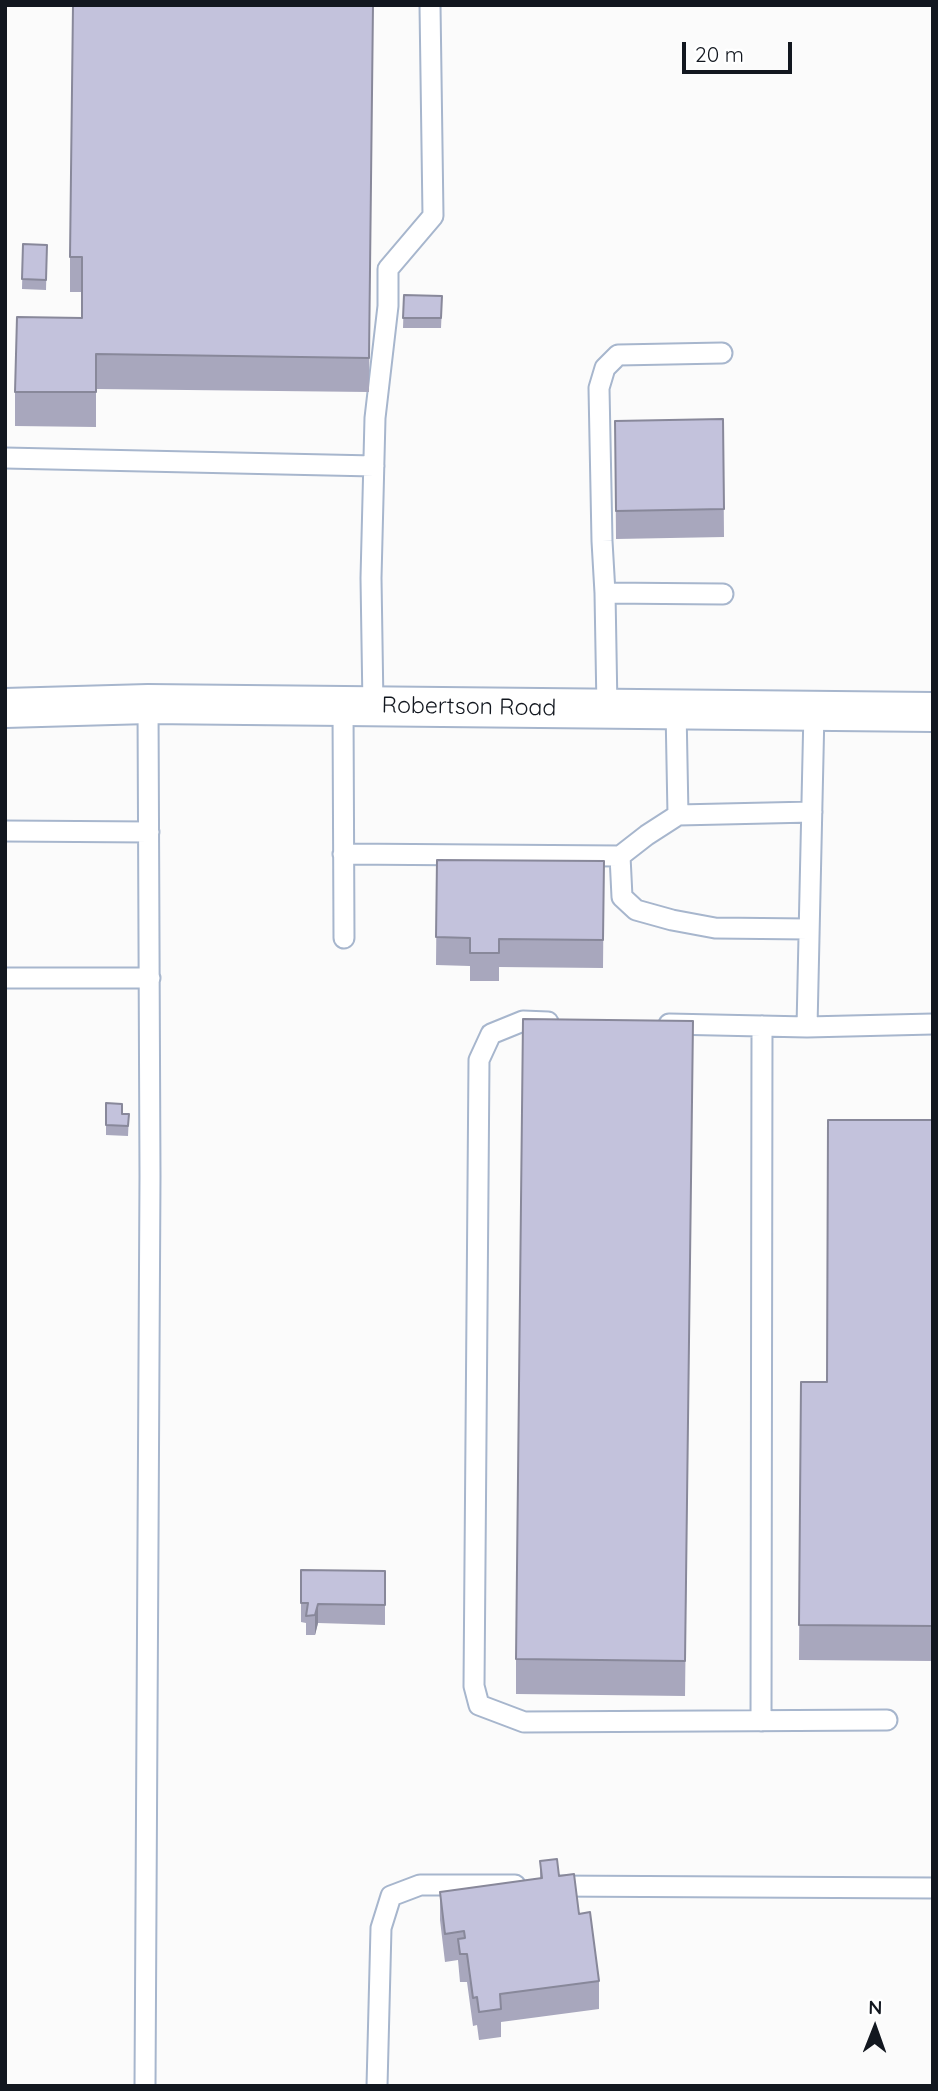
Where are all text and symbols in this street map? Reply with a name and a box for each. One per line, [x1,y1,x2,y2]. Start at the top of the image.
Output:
scale bar [686,28,796,72]
text: 20 m [695,41,744,67]
street label: Robertson Road [381,692,557,722]
north arrow [840,1993,910,2063]
text: N [868,1995,883,2019]

